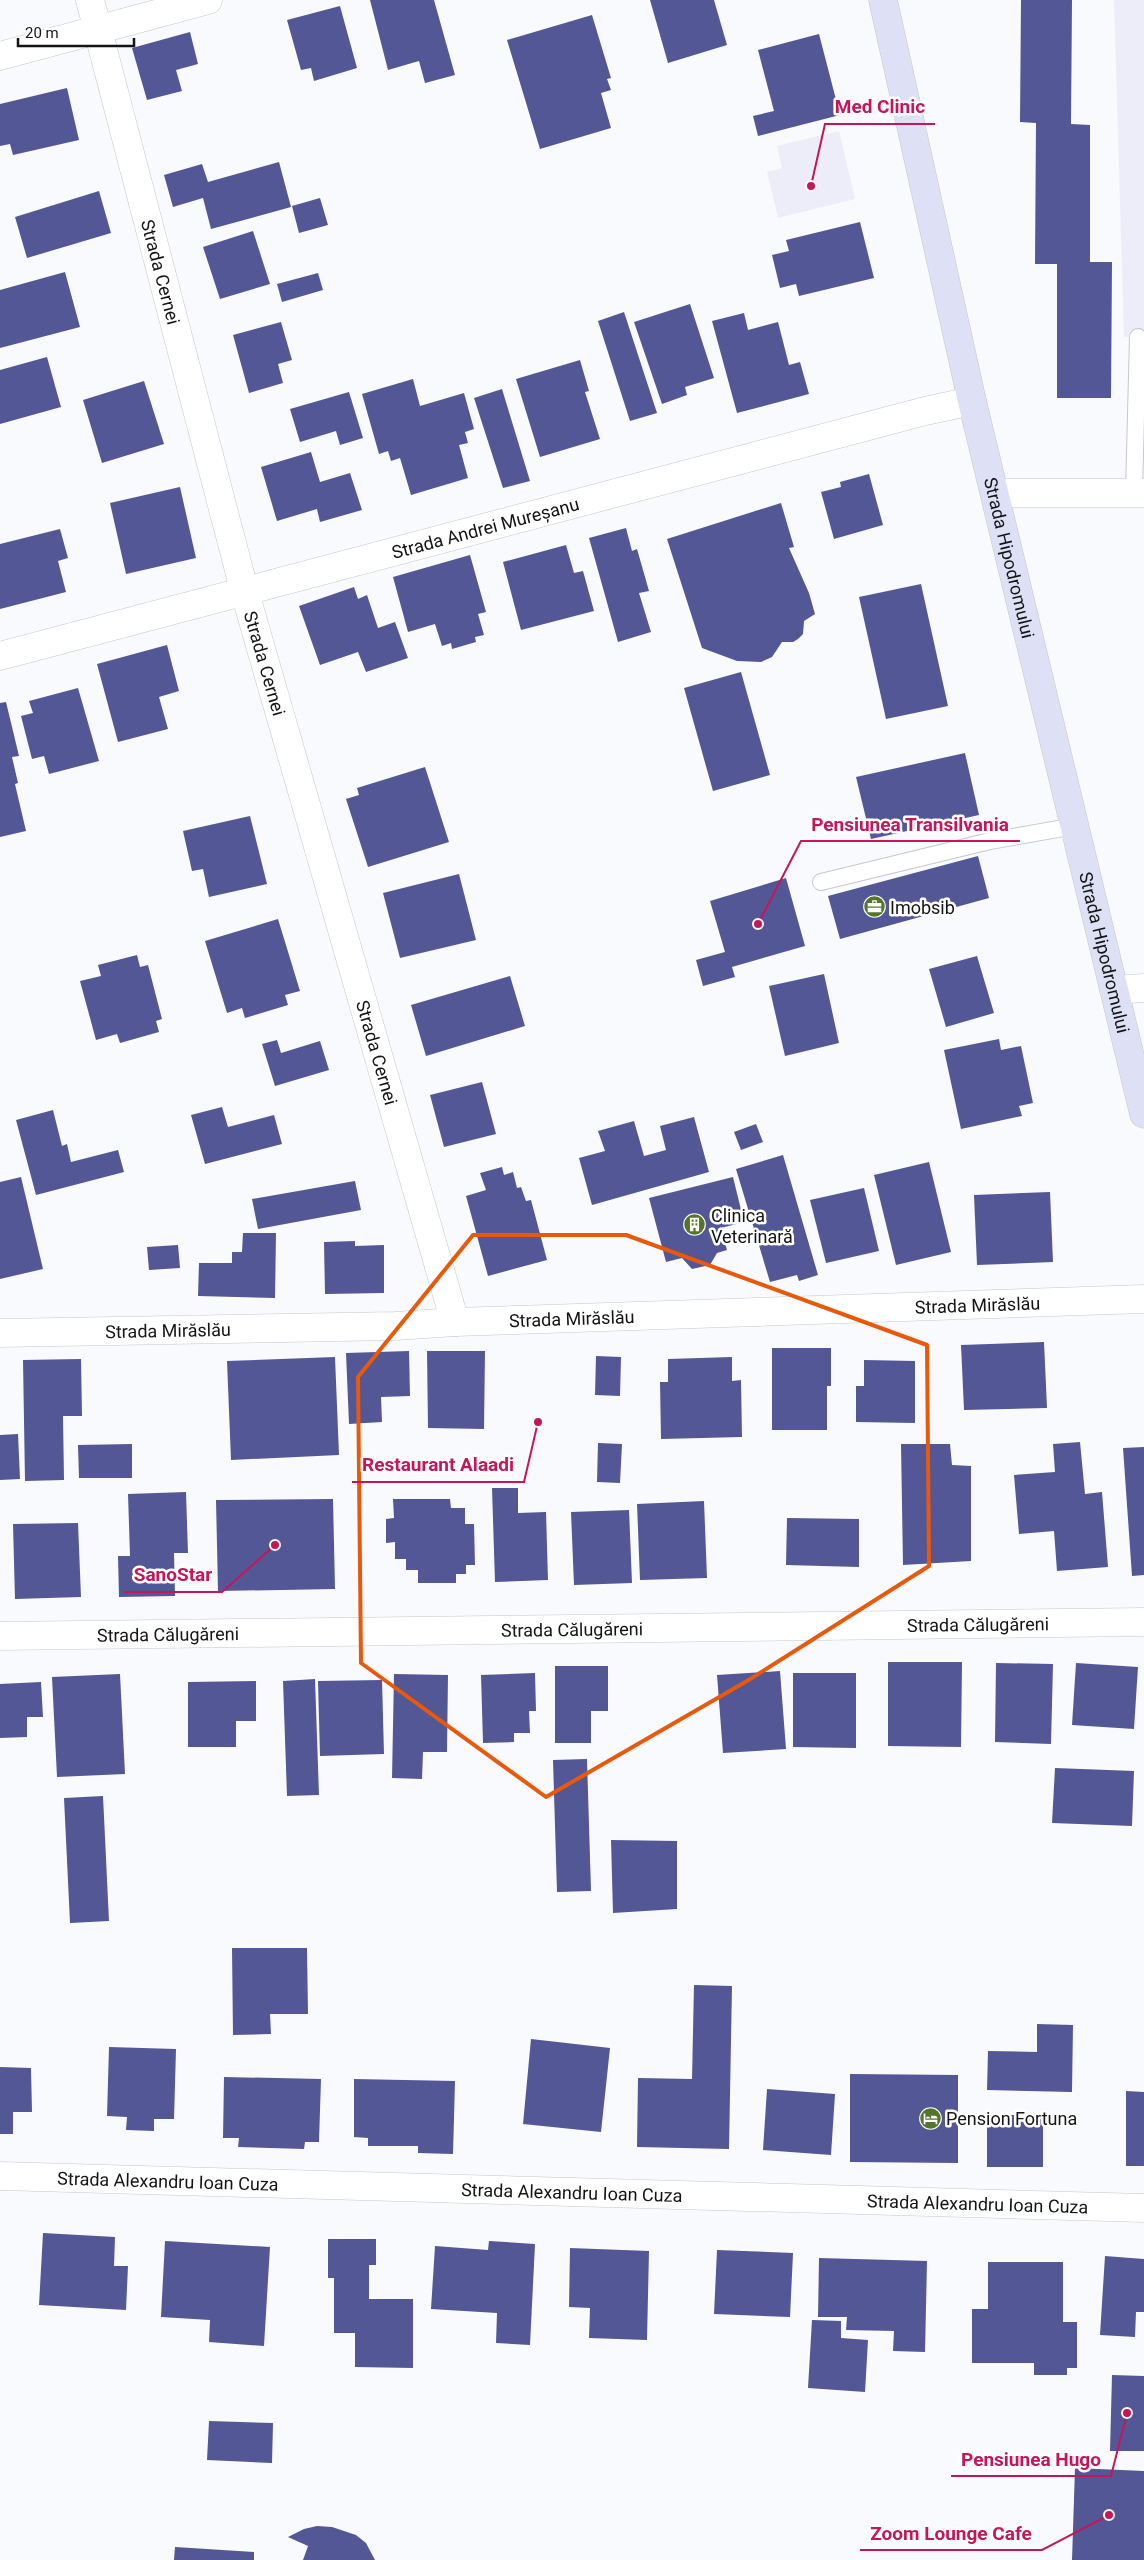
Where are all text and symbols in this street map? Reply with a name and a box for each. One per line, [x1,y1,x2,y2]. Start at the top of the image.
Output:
scale bar [18,15,134,47]
text: 20 m [25,24,59,42]
callout: Med Clinic [825,90,935,124]
text: Med Clinic [835,95,925,118]
street label: Strada Cernei [137,217,185,327]
street label: Strada Hipodromului [980,475,1039,640]
street label: Strada Andrei Mureșanu [389,493,581,562]
street label: Strada Cernei [240,609,290,718]
callout: Pensiunea Transilvania [801,807,1020,841]
text: Pensiunea Transilvania [811,813,1009,836]
street label: Strada Hipodromului [1075,870,1135,1035]
office icon: Imobsib [862,895,886,919]
place label: Imobsib [890,897,955,918]
street label: Strada Cernei [352,998,402,1107]
place label: Clinica Veterinară [711,1205,793,1247]
building icon: Clinica Veterinară [683,1213,707,1237]
street label: Strada Mirăslău [914,1292,1041,1317]
street label: Strada Mirăslău [509,1306,635,1331]
street label: Strada Mirăslău [105,1318,231,1342]
callout: Restaurant Alaadi [352,1448,524,1482]
text: Restaurant Alaadi [362,1453,514,1476]
callout: SanoStar [124,1558,222,1592]
text: SanoStar [134,1563,212,1586]
street label: Strada Călugăreni [907,1613,1049,1635]
street label: Strada Călugăreni [501,1618,643,1640]
street label: Strada Călugăreni [97,1623,239,1645]
hotel icon: Pension Fortuna [918,2106,942,2130]
place label: Pension Fortuna [946,2108,1077,2129]
street label: Strada Alexandru Ioan Cuza [57,2167,279,2194]
street label: Strada Alexandru Ioan Cuza [461,2178,683,2206]
street label: Strada Alexandru Ioan Cuza [867,2190,1089,2217]
callout: Pensiunea Hugo [951,2442,1111,2476]
text: Pensiunea Hugo [961,2448,1101,2471]
callout: Zoom Lounge Cafe [860,2516,1042,2550]
text: Zoom Lounge Cafe [870,2522,1032,2545]

